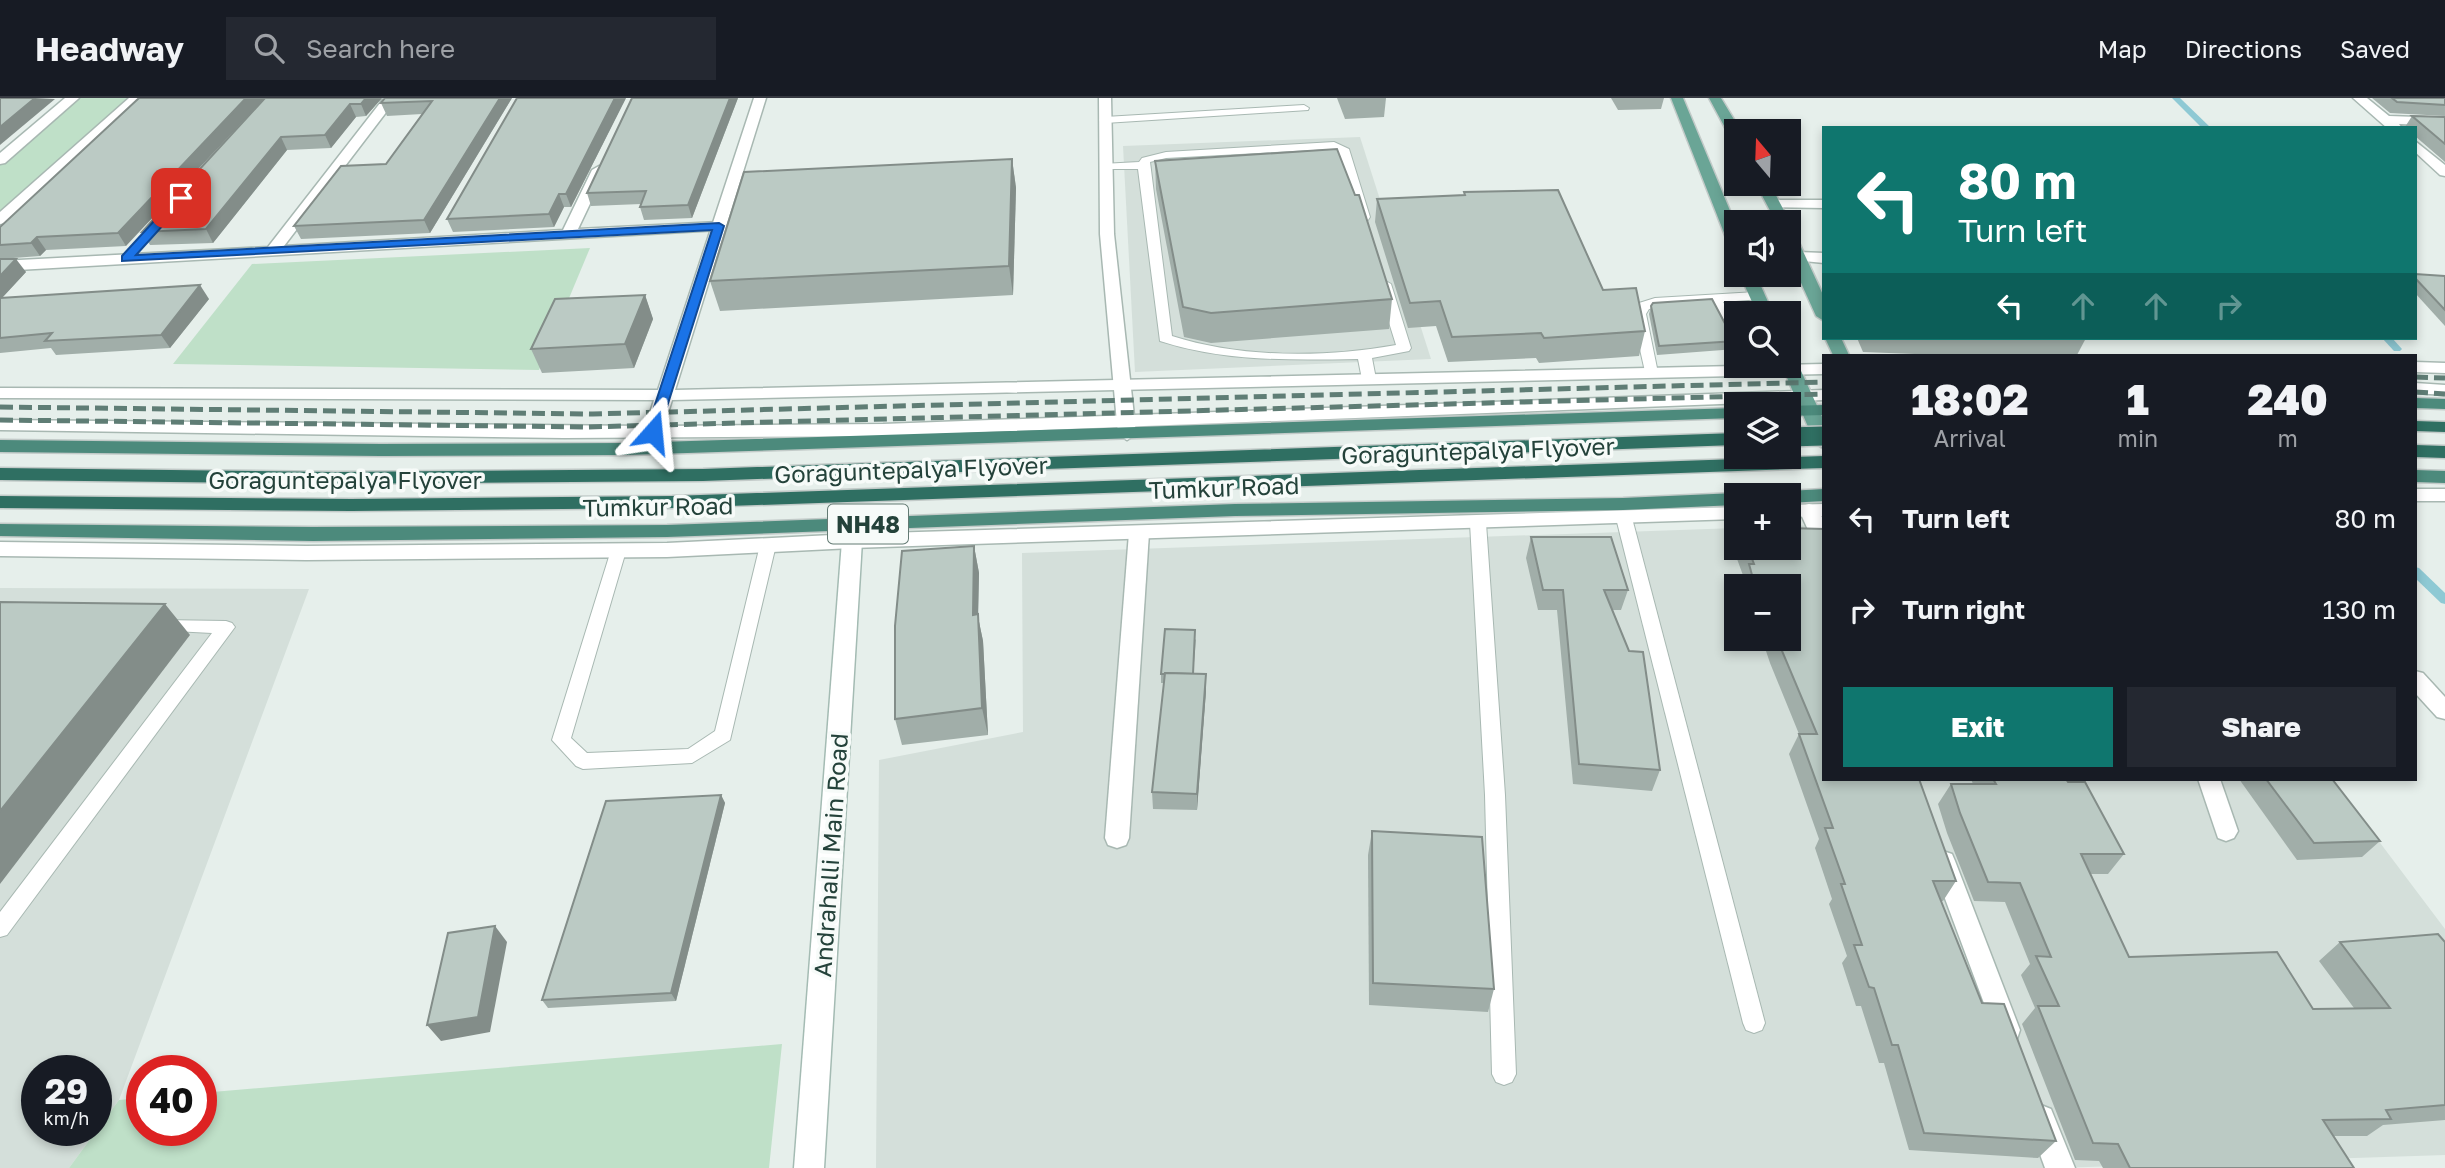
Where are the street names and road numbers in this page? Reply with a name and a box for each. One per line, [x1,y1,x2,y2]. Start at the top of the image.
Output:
street label: Goraguntepalya Flyover [1341,431,1615,469]
street label: Goraguntepalya Flyover [774,450,1048,488]
street label: Goraguntepalya Flyover [208,465,482,494]
street label: Tumkur Road [1148,470,1300,504]
street label: Tumkur Road [582,490,734,522]
road number: NH48 [828,504,908,544]
street label: Andrahalli Main Road [807,732,853,978]

